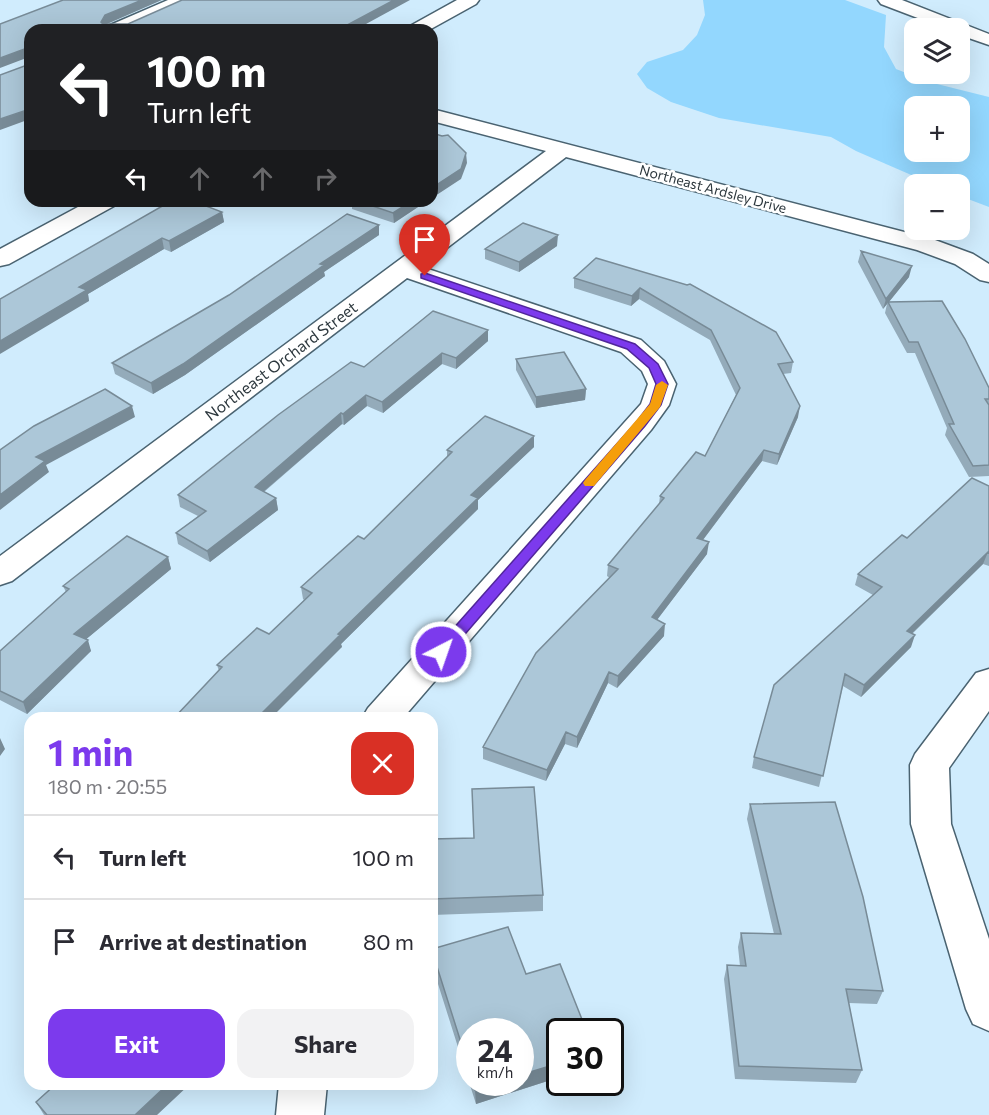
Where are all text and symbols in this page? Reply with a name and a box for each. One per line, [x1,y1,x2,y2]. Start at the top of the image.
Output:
map controls [904,18,970,240]
button: layers [904,18,970,84]
text: 100 m [147,44,267,96]
icon: left [48,48,126,126]
text: Turn left [147,96,251,129]
button: + [904,96,970,162]
street label: Northeast Ardsley Drive [638,161,789,216]
icon: left [120,162,153,195]
icon: ahead [183,162,216,195]
icon: ahead [246,162,279,195]
icon: right [309,162,342,195]
button: − [904,174,970,240]
pin [399,214,450,276]
icon: arrive [408,223,441,256]
street label: Northeast Orchard Street [201,297,361,424]
position arrow [409,620,473,684]
text: 1 min [48,729,133,773]
button: close [351,732,414,795]
text: 180 m · 20:55 [48,774,167,798]
icon: left [48,841,81,874]
text: Turn left [99,844,186,871]
text: 100 m [352,844,414,871]
icon: arrive [48,925,81,958]
text: Arrive at destination [99,928,307,955]
text: 80 m [363,928,414,955]
button: Exit [48,1009,225,1078]
button: Share [237,1009,414,1078]
speed limit sign: 30 [546,1018,624,1096]
text: 24 [477,1031,513,1068]
text: km/h [477,1063,513,1081]

